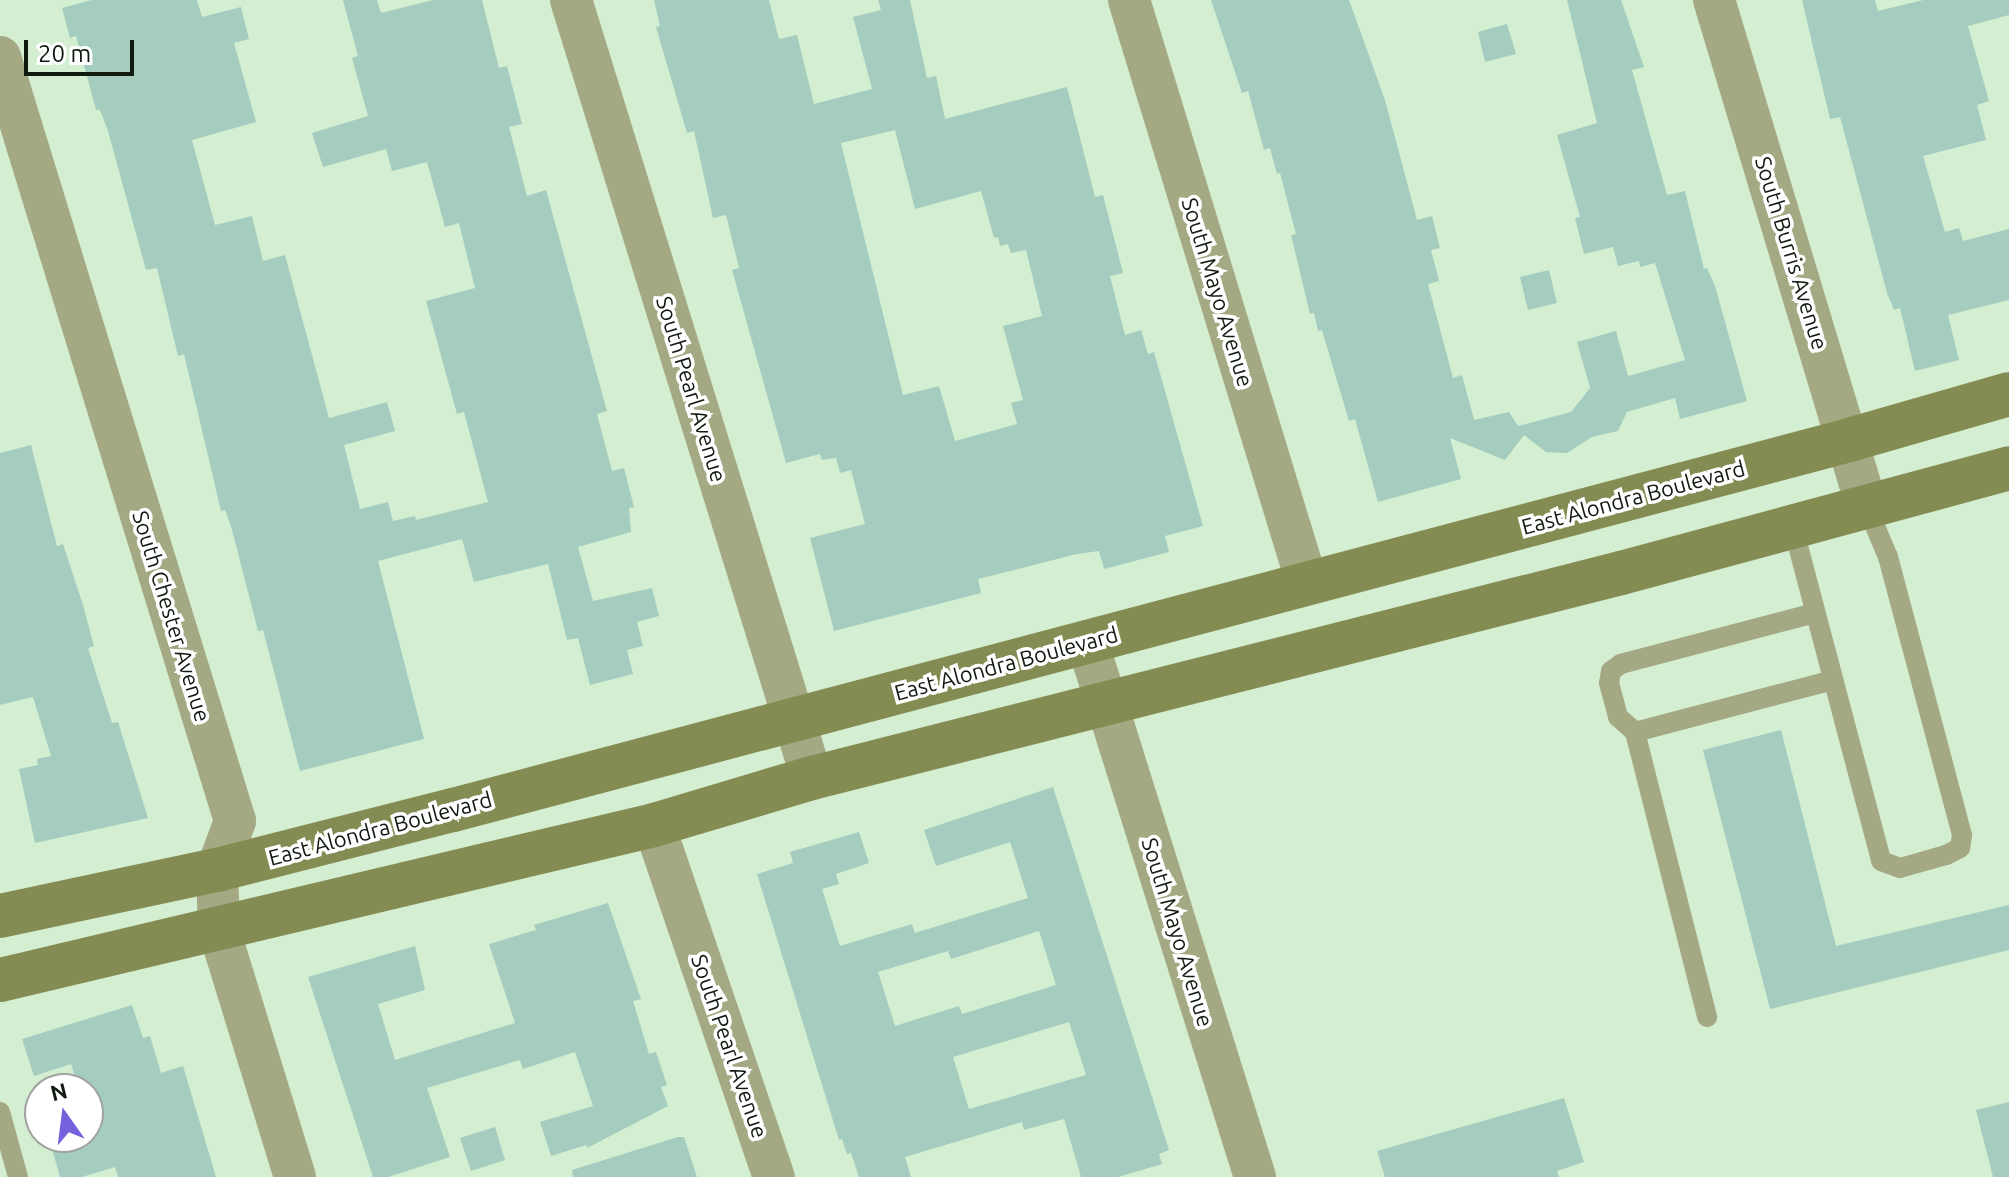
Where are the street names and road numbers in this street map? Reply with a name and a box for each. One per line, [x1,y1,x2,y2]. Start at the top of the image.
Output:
street label: South Burris Avenue [1750,153,1834,353]
street label: South Mayo Avenue [1177,194,1259,390]
street label: South Pearl Avenue [651,293,733,485]
street label: East Alondra Boulevard [1518,454,1748,540]
street label: South Chester Avenue [127,507,217,725]
street label: East Alondra Boulevard [891,620,1121,706]
street label: East Alondra Boulevard [265,785,495,871]
street label: South Mayo Avenue [1137,834,1219,1030]
street label: South Pearl Avenue [686,951,774,1141]

